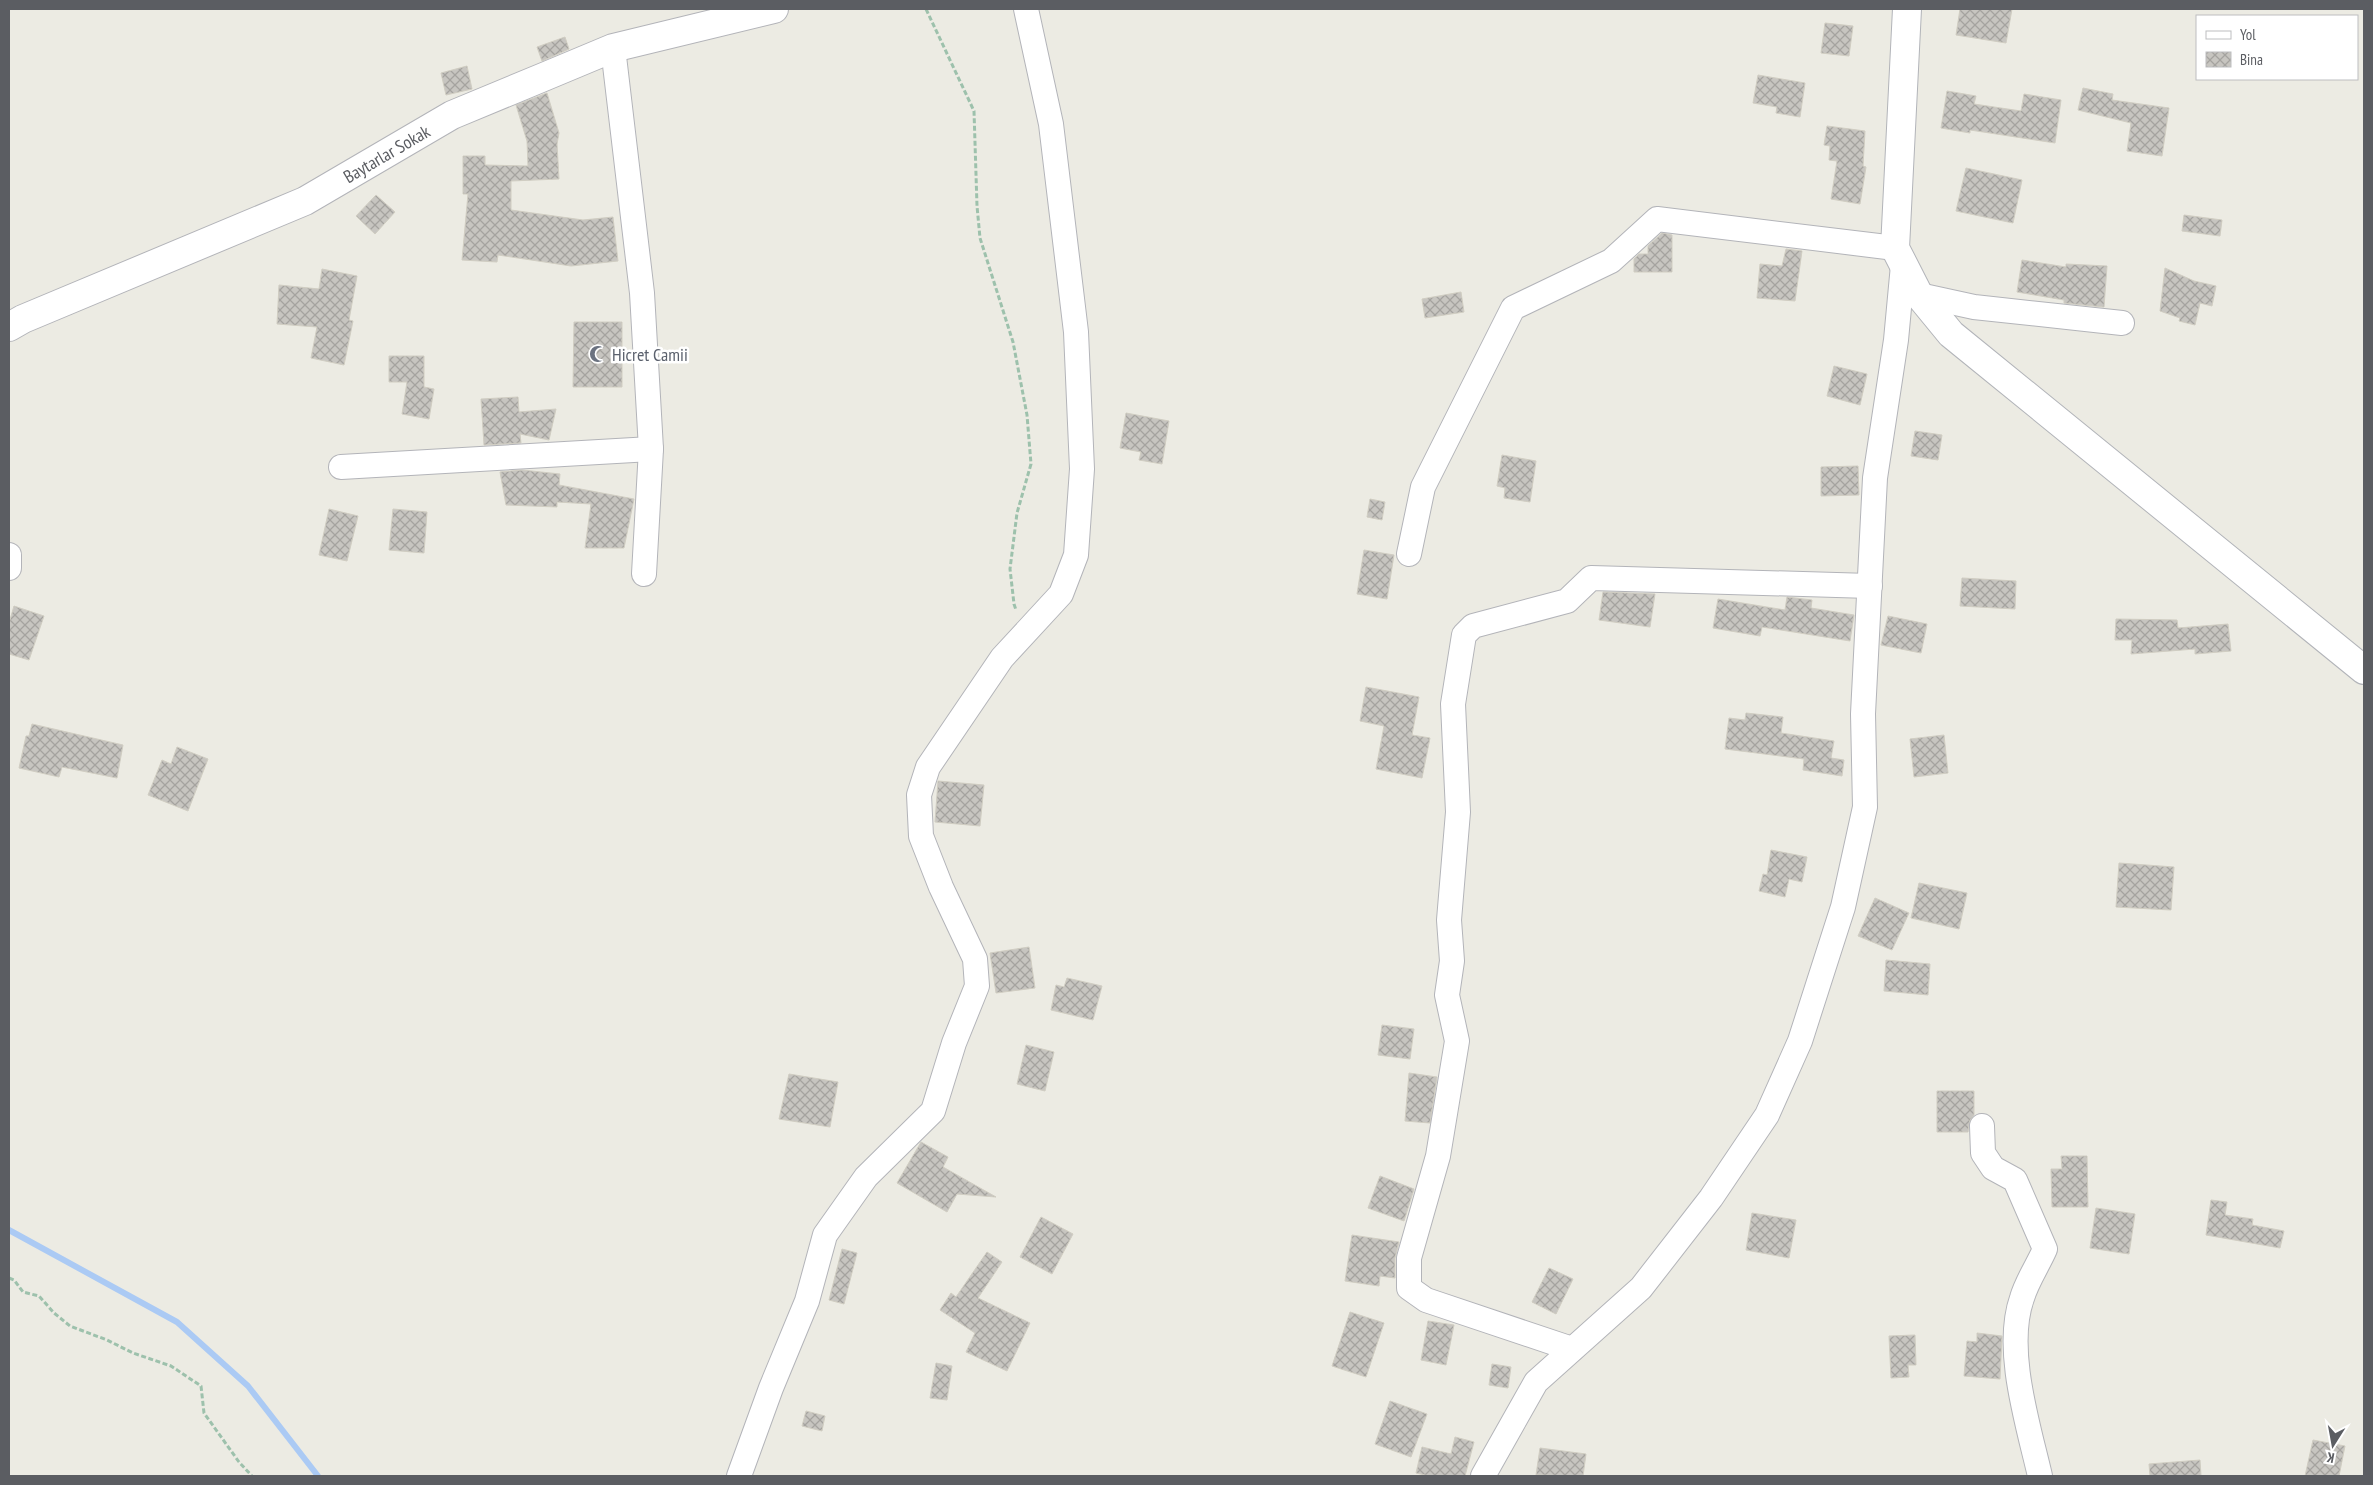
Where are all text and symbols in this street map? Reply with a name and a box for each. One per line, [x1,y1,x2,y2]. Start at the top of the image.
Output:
legend [2196,15,2358,80]
text: Yol [2240,25,2256,44]
text: Bina [2240,50,2263,69]
street label: Baytarlar Sokak [339,119,434,188]
place label: Hicret Camii [612,343,688,366]
mosque icon: Hicret Camii [588,344,608,364]
north arrow [2308,1420,2358,1470]
text: K [2325,1448,2336,1467]

